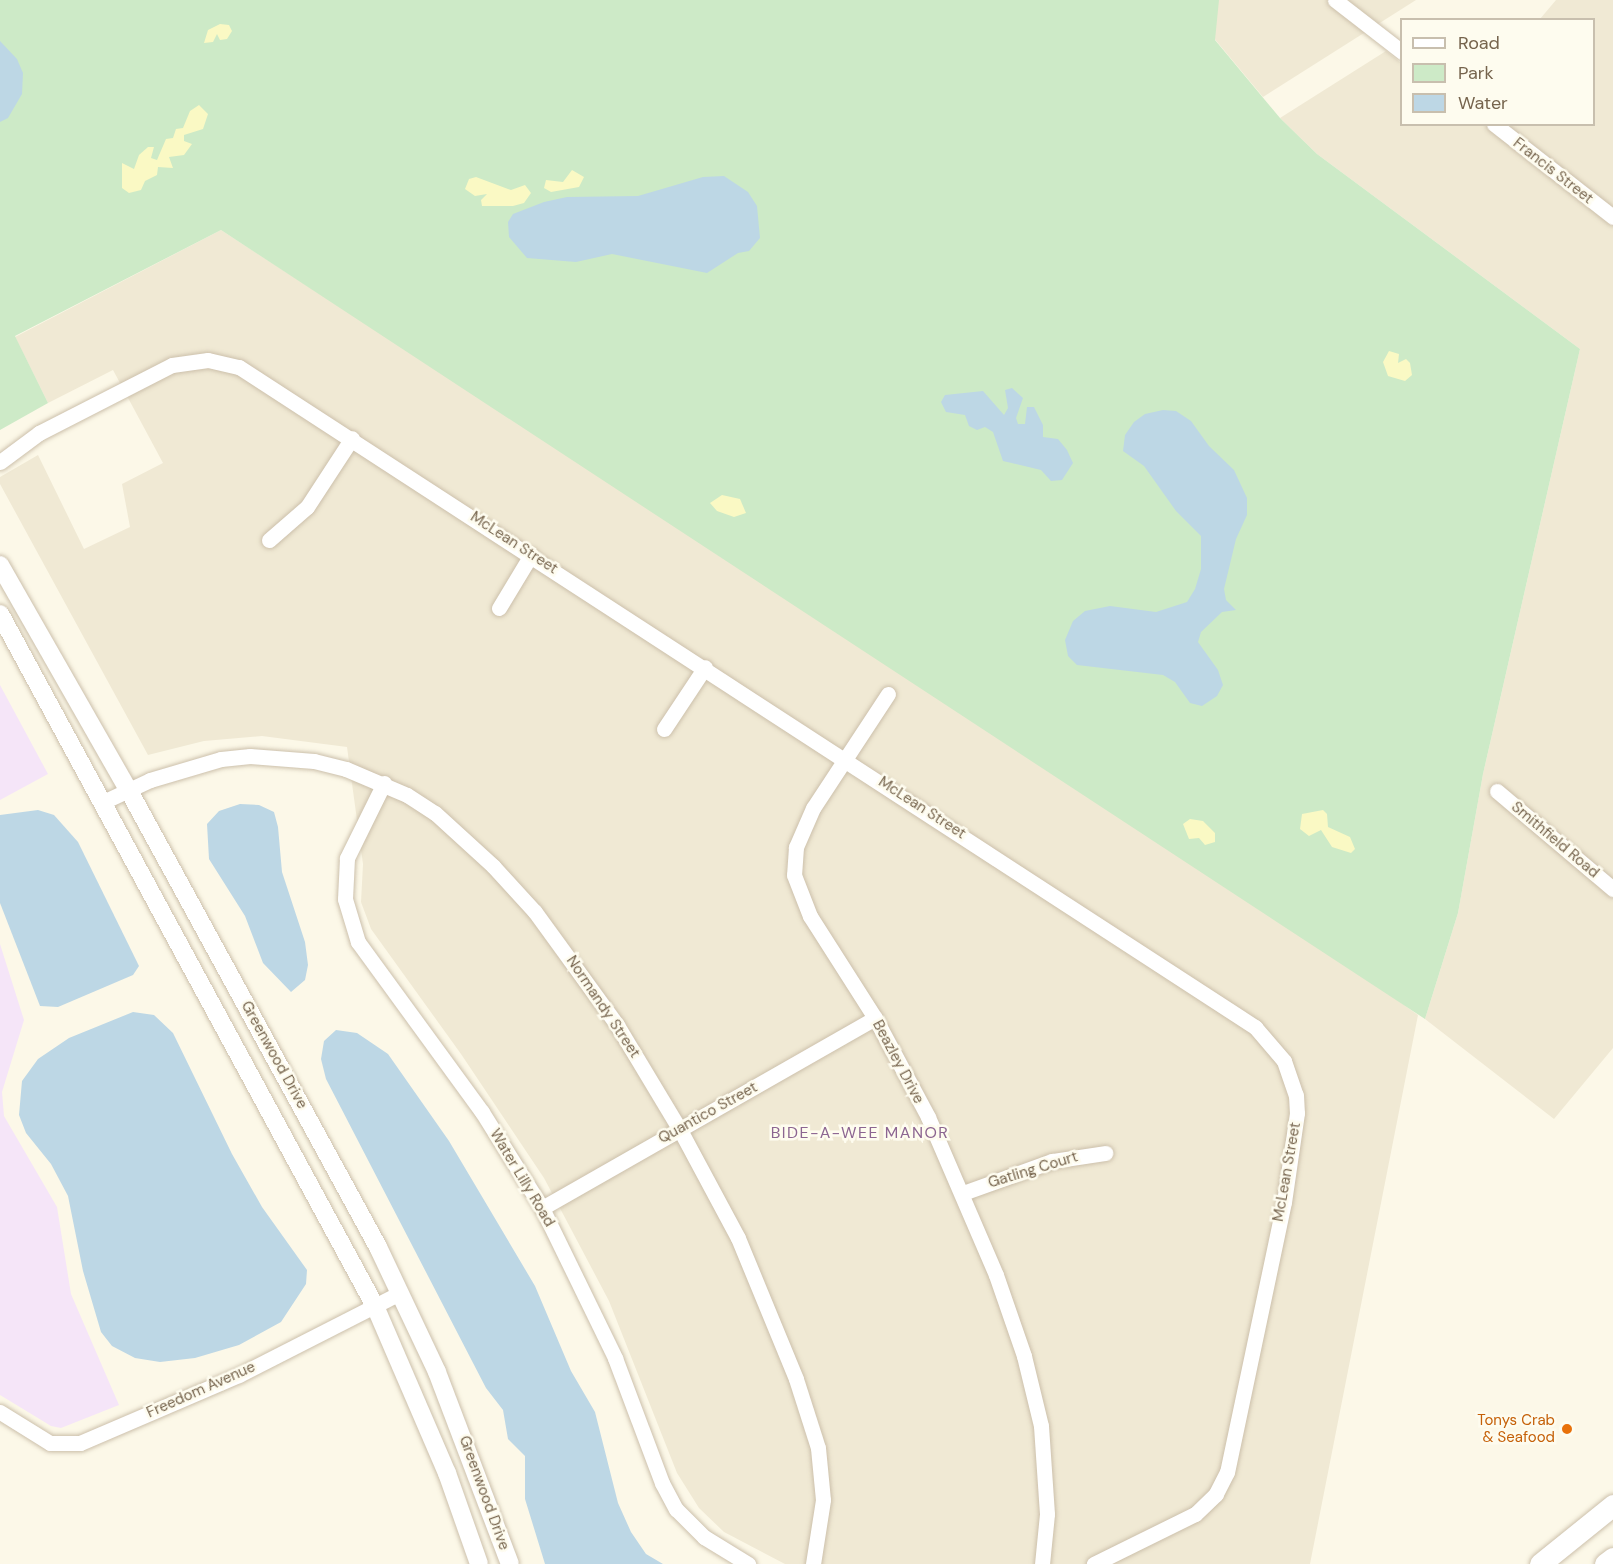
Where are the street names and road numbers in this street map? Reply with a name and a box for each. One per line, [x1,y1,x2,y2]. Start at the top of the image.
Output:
street label: Francis Street [1509,134,1597,208]
street label: McLean Street [467,508,561,578]
street label: McLean Street [875,773,969,843]
street label: Smithfield Road [1508,798,1602,882]
street label: Normandy Street [562,953,644,1061]
street label: Greenwood Drive [237,998,311,1112]
street label: Beazley Drive [868,1017,928,1107]
street label: Quantico Street [655,1078,761,1148]
street label: McLean Street [1269,1121,1305,1223]
street label: Water Lilly Road [486,1126,558,1230]
street label: Gatling Court [986,1148,1080,1192]
street label: Freedom Avenue [144,1358,258,1422]
street label: Greenwood Drive [455,1433,513,1553]

